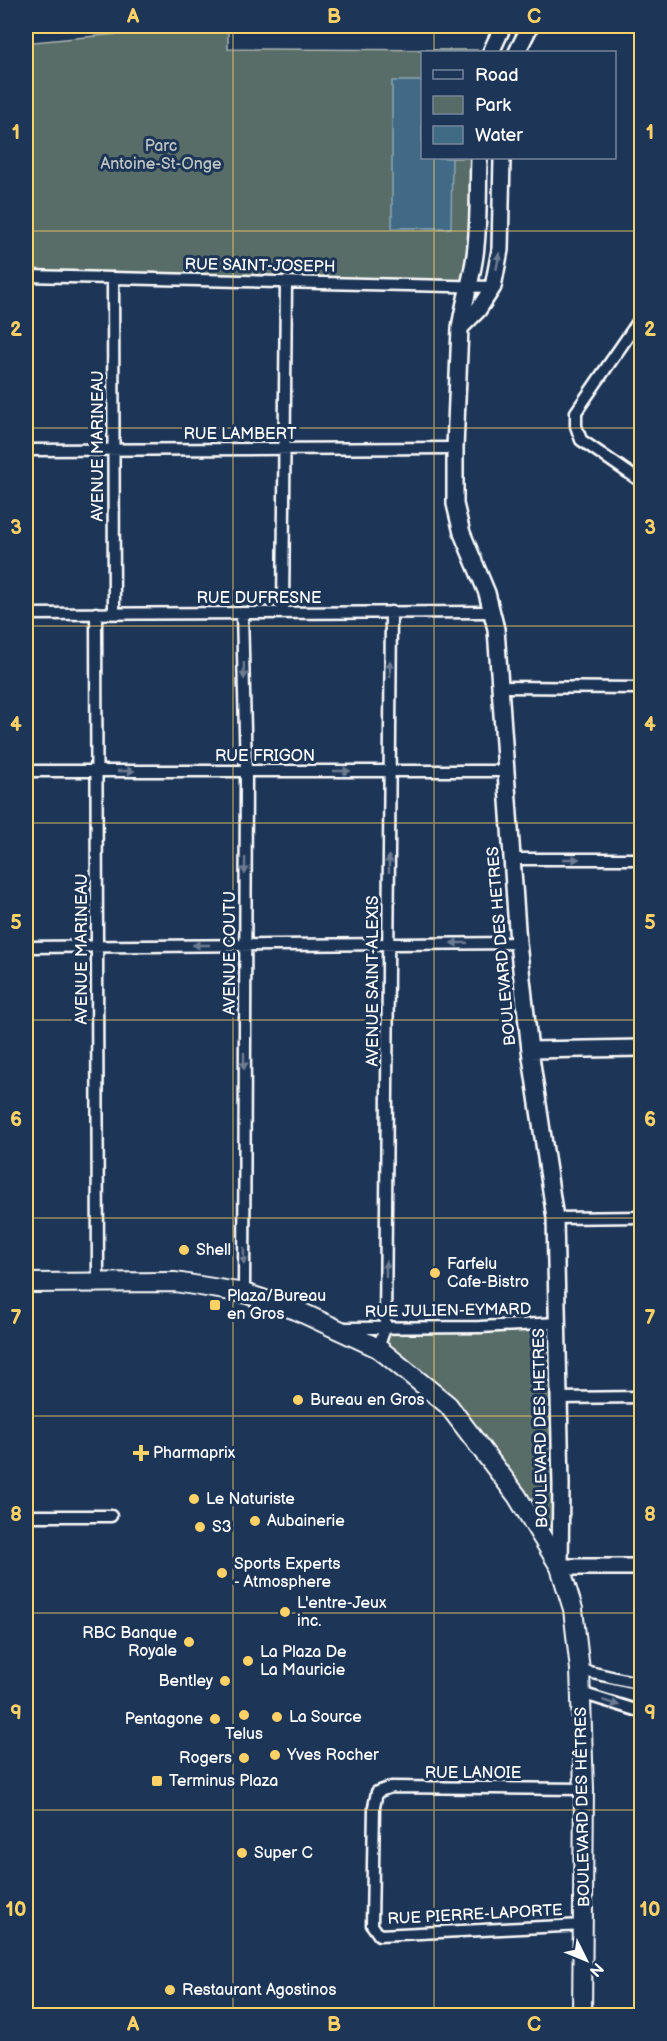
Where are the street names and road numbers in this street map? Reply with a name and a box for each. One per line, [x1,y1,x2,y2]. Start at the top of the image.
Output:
street label: RUE SAINT-JOSEPH [184,255,336,277]
street label: AVENUE MARINEAU [89,370,108,522]
street label: RUE LAMBERT [183,425,297,444]
street label: RUE DUFRESNE [196,589,322,608]
street label: RUE FRIGON [215,747,315,766]
street label: BOULEVARD DES HETRES [484,846,520,1046]
street label: AVENUE MARINEAU [73,873,92,1025]
street label: AVENUE COUTU [221,891,240,1015]
street label: AVENUE SAINT-ALEXIS [364,896,383,1066]
street label: RUE JULIEN-EYMARD [365,1300,531,1322]
street label: BOULEVARD DES HETRES [530,1328,552,1528]
street label: BOULEVARD DES HÊTRES [570,1707,594,1907]
street label: RUE LANOIE [425,1764,521,1783]
street label: RUE PIERRE-LAPORTE [387,1901,563,1929]

